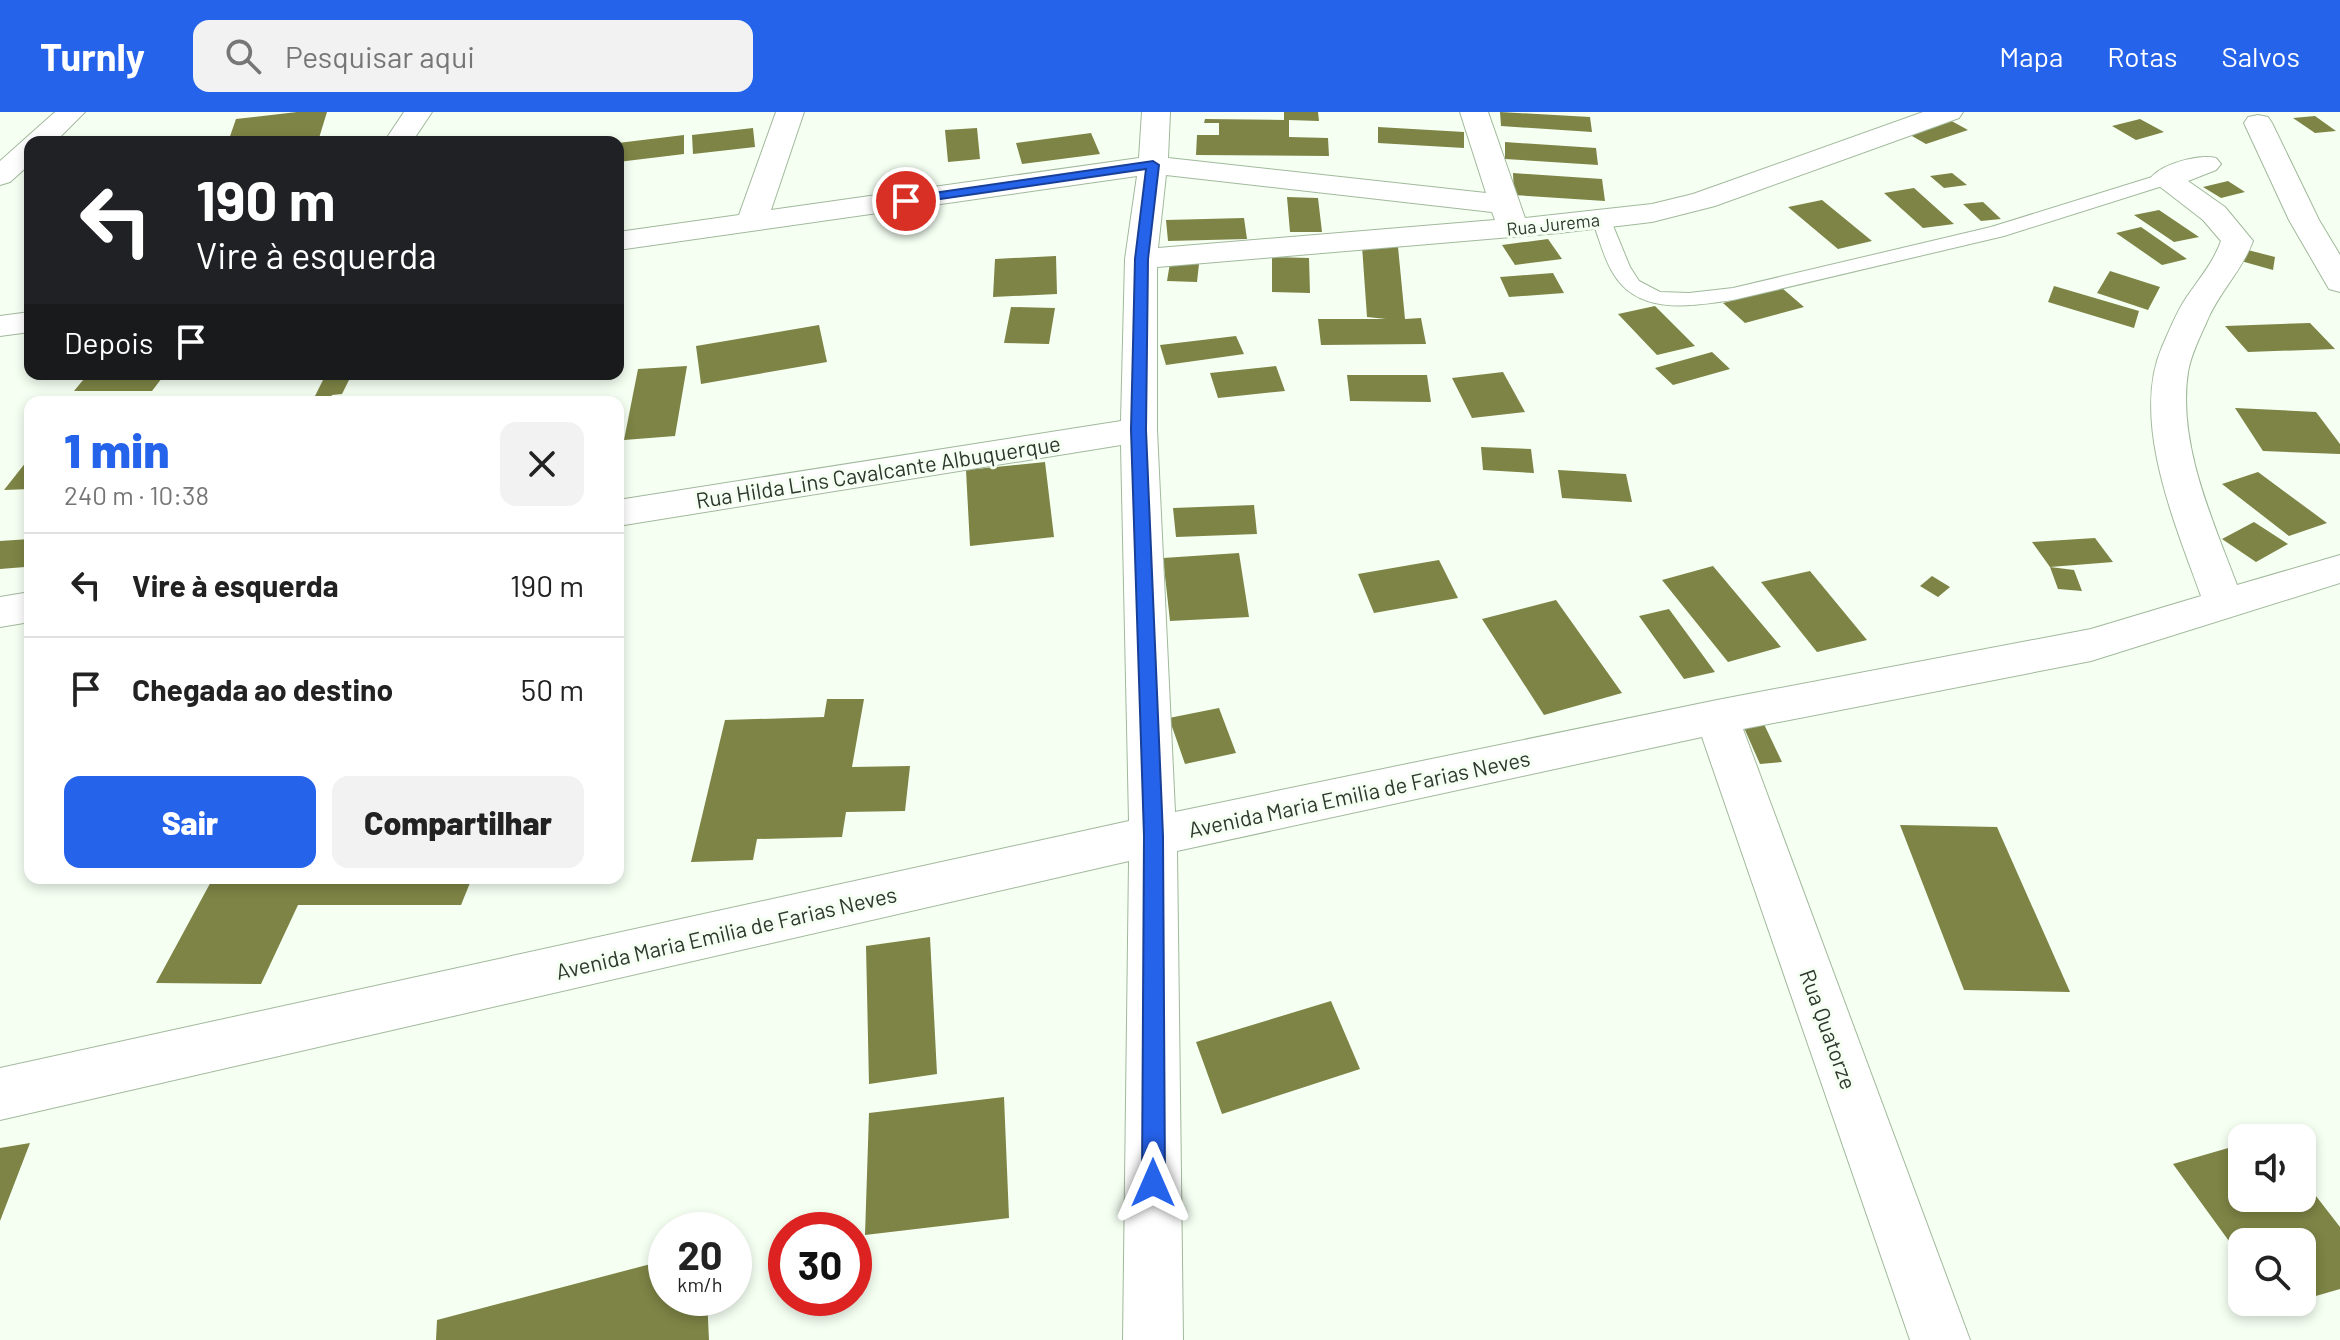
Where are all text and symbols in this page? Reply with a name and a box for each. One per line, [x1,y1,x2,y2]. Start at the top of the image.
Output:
search box [193,20,753,92]
text: Turnly [40,33,145,79]
icon: search [221,34,265,78]
text: Pesquisar aqui [285,38,475,74]
text: Mapa [1999,39,2063,73]
text: Rotas [2107,39,2177,73]
text: Salvos [2221,39,2300,73]
text: 190 m [196,165,335,232]
pin [872,167,940,235]
icon: left [64,168,168,272]
icon: arrive [884,179,928,223]
street label: Rua Jurema [1505,208,1601,240]
text: Vire à esquerda [196,233,437,276]
icon: arrive [169,320,213,364]
text: Depois [64,324,153,360]
text: 1 min [64,420,170,478]
button: close [500,422,584,506]
street label: Rua Hilda Lins Cavalcante Albuquerque [694,429,1062,513]
text: 240 m · 10:38 [64,479,209,510]
icon: left [64,563,108,607]
text: Vire à esquerda [132,567,339,603]
text: 190 m [510,567,584,603]
icon: arrive [64,667,108,711]
text: Chegada ao destino [132,671,393,707]
text: 50 m [521,671,584,707]
street label: Avenida Maria Emilia de Farias Neves [1186,744,1532,842]
button: Sair [64,776,316,868]
button: Compartilhar [332,776,584,868]
street label: Avenida Maria Emilia de Farias Neves [553,880,899,984]
street label: Rua Quatorze [1795,965,1863,1093]
map controls [2228,1124,2316,1316]
button: sound [2228,1124,2316,1212]
position arrow [1111,1141,1195,1225]
speed limit sign: 30 [768,1212,872,1316]
button: search [2228,1228,2316,1316]
text: 20 [677,1230,723,1278]
text: km/h [677,1272,723,1296]

